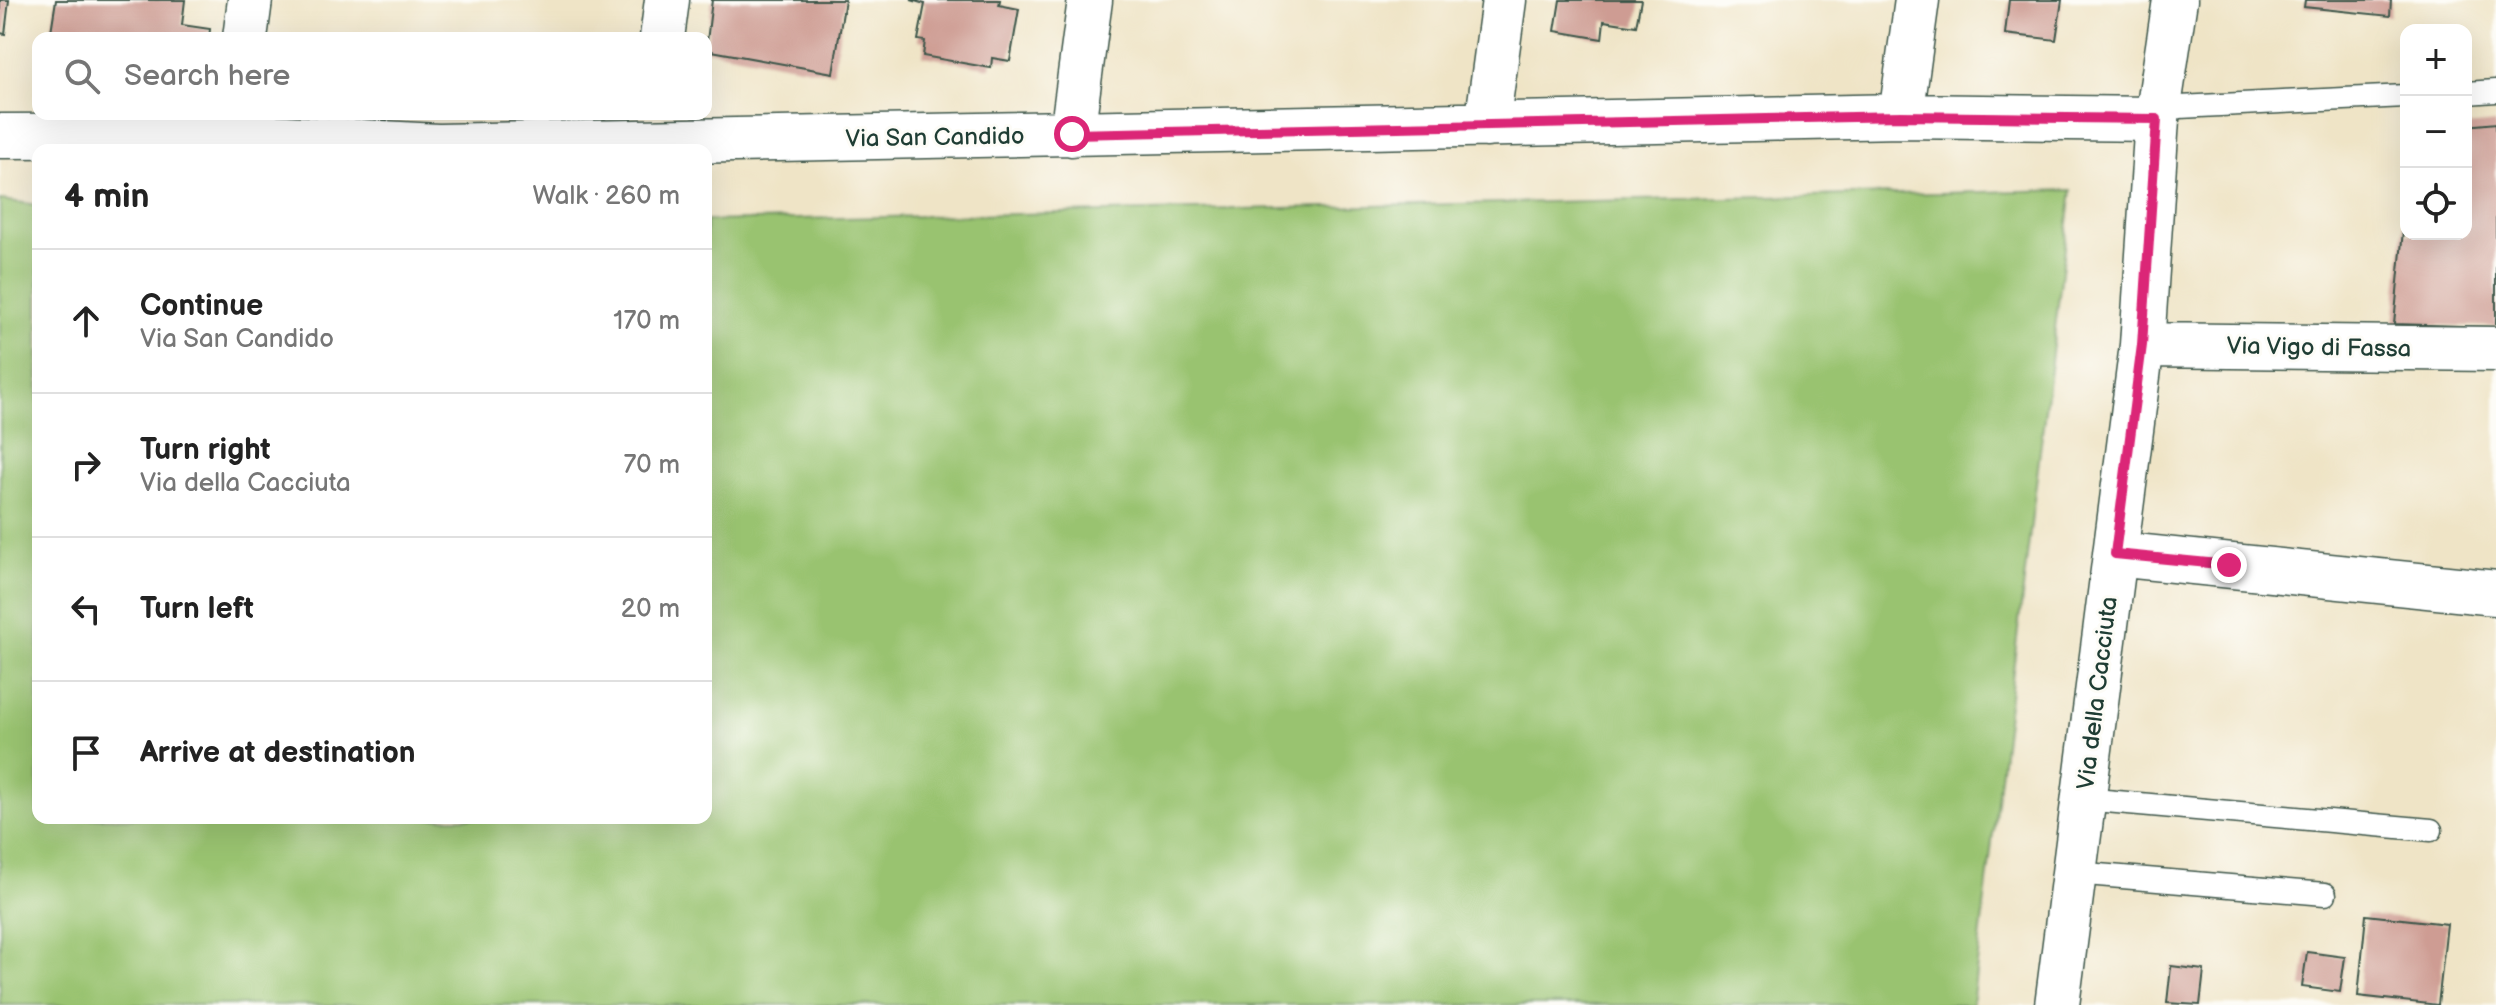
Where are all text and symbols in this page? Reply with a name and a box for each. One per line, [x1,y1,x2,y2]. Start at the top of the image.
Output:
map controls [2400,24,2472,240]
button: + [2400,24,2472,96]
search box [32,32,712,120]
icon: search [60,54,104,98]
text: Search here [124,58,290,94]
button: − [2400,96,2472,168]
route start [1054,116,1090,152]
street label: Via San Candido [845,121,1025,154]
button: locate [2400,168,2472,240]
text: 4 min [64,176,150,217]
text: Walk · 260 m [533,181,680,212]
text: Continue [140,288,263,324]
icon: ahead [64,299,108,343]
text: 170 m [613,306,680,337]
text: Via San Candido [140,324,334,355]
street label: Via Vigo di Fassa [2226,331,2412,364]
text: Turn right [140,432,271,468]
icon: right [64,443,108,487]
text: 70 m [623,450,680,481]
text: Via della Cacciuta [140,468,351,499]
route end [2211,547,2247,583]
icon: left [64,587,108,631]
text: Turn left [140,591,254,627]
text: 20 m [621,594,680,625]
street label: Via della Cacciuta [2071,595,2124,791]
icon: arrive [64,731,108,775]
text: Arrive at destination [140,735,416,771]

